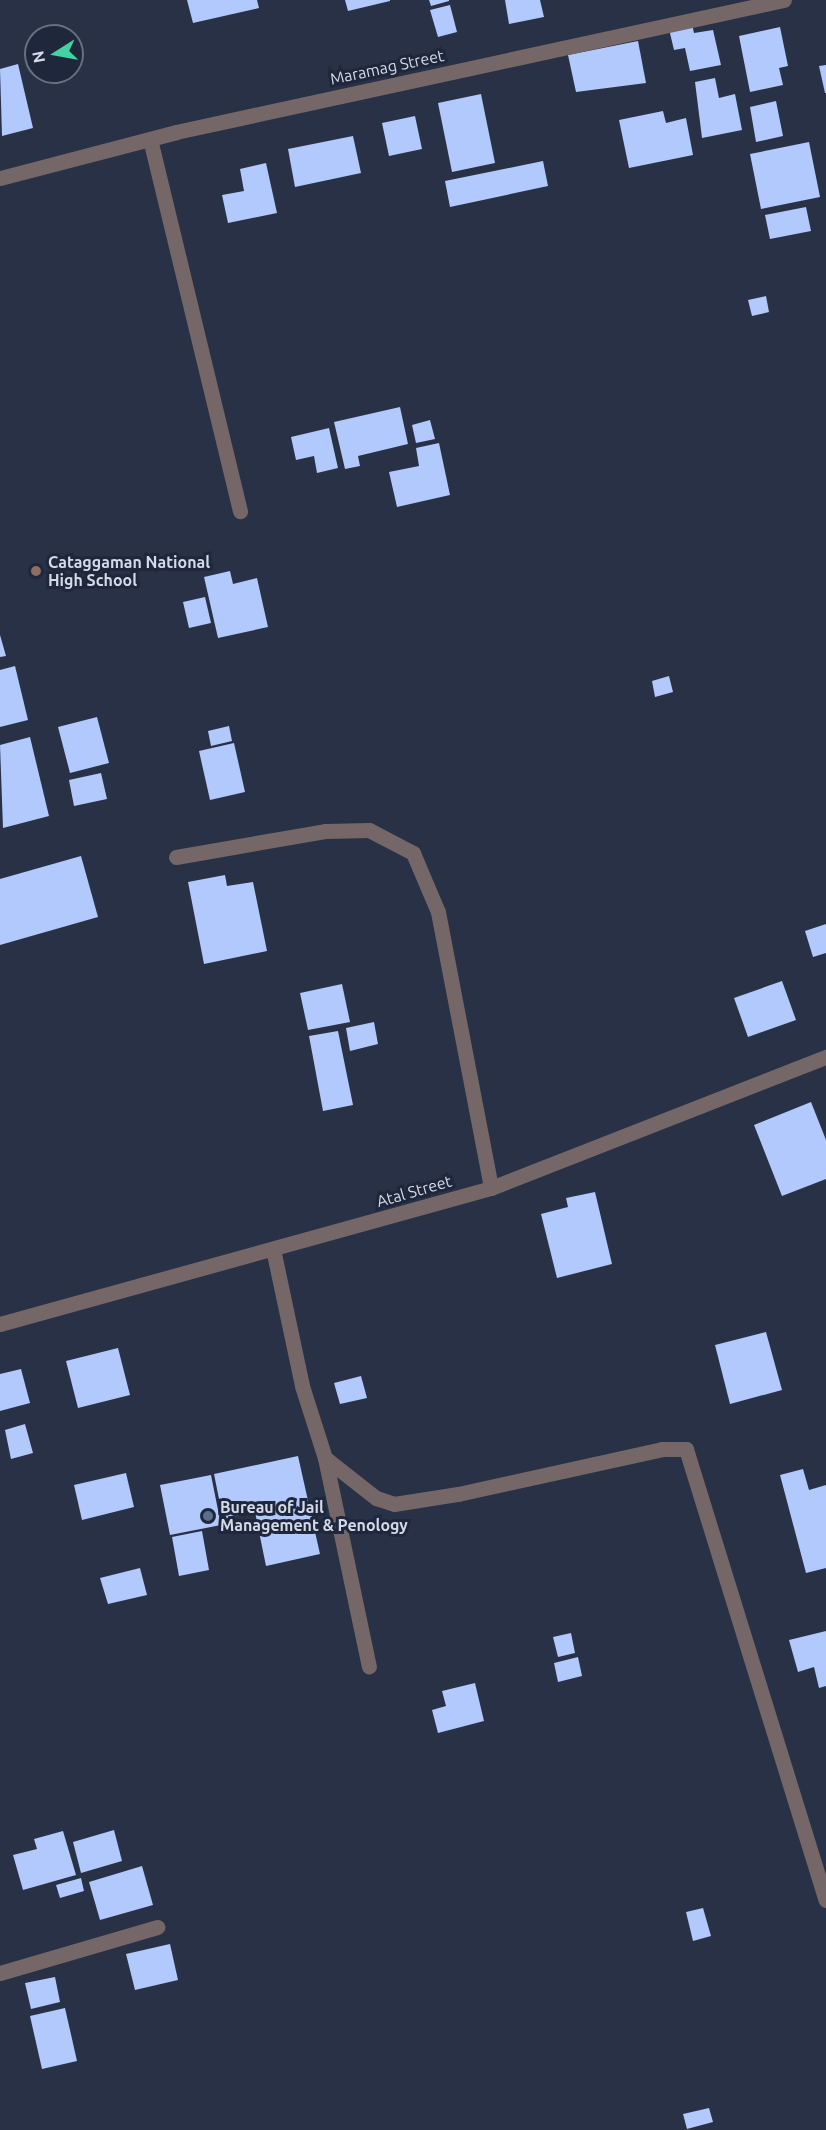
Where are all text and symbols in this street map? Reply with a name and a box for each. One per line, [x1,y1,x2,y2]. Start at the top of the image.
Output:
north arrow [24,24,84,84]
street label: Maramag Street [328,46,446,88]
text: N [28,49,48,65]
place label: Cataggaman National High School [48,552,210,590]
marker: Cataggaman National High School [29,564,43,578]
street label: Atal Street [374,1171,454,1211]
place label: Bureau of Jail Management & Penology [220,1497,408,1535]
marker: Bureau of Jail Management & Penology [201,1509,215,1523]

